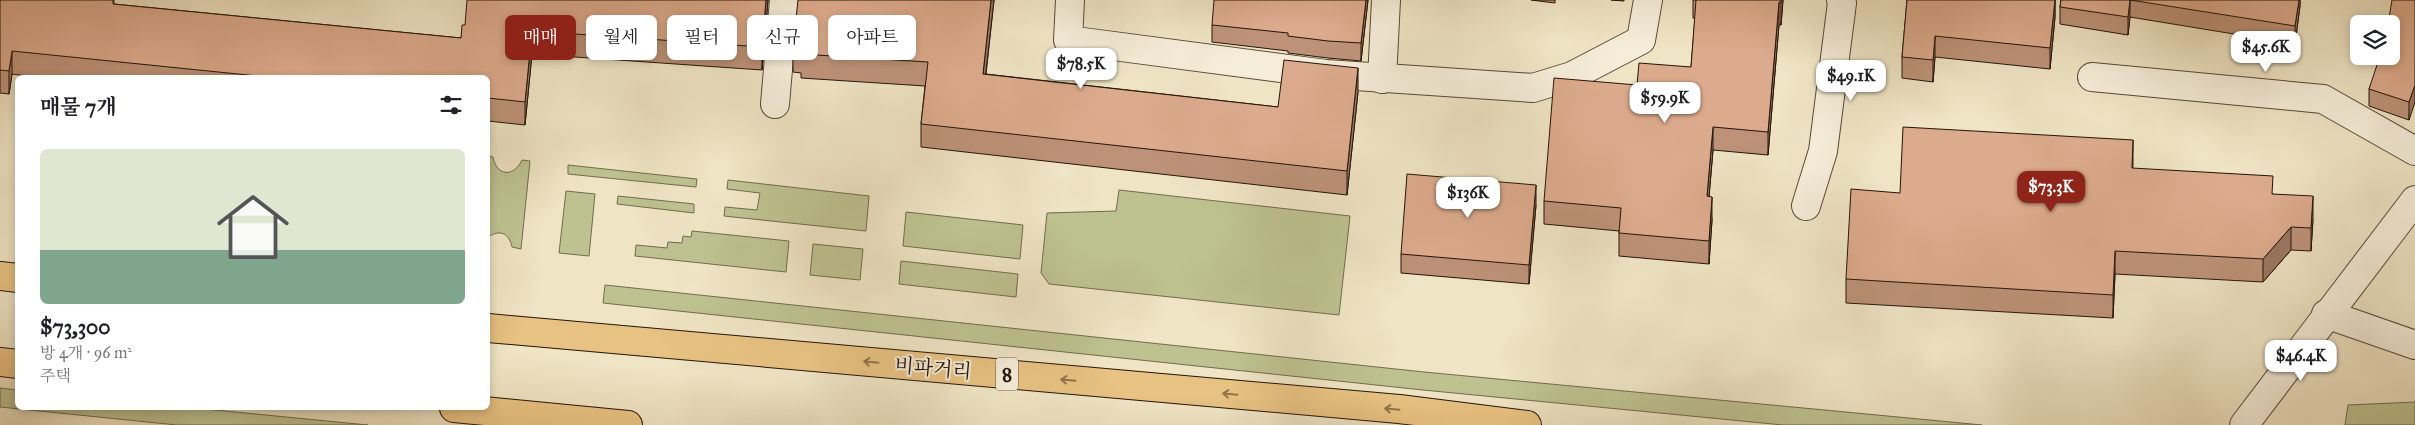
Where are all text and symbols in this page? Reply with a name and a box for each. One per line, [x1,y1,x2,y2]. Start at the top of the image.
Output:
chip: 매매 [505,15,576,60]
chip: 월세 [586,15,657,60]
chip: 필터 [667,15,737,60]
chip: 신규 [747,15,818,60]
chip: 아파트 [828,15,916,60]
map controls [2350,15,2400,65]
button: layers [2350,15,2400,65]
pin: $45.6K [2225,30,2307,73]
text: $45.6K [2242,37,2290,56]
pin: $78.5K [1040,48,1122,90]
text: $78.5K [1057,54,1105,73]
pin: $49.1K [1810,59,1892,102]
text: $49.1K [1827,66,1875,85]
pin: $59.9K [1624,82,1706,124]
text: $59.9K [1641,88,1689,107]
icon: filters [437,91,465,119]
text: 매물 7개 [40,94,117,120]
pin: $73.3K [2010,170,2092,213]
pin: $136K [1433,176,1503,219]
text: $73.3K [2028,177,2074,196]
icon: home [208,182,298,272]
text: $136K [1447,183,1489,202]
text: $73,300 [40,314,110,340]
pin: $46.4K [2260,340,2342,382]
text: 방 4개 · 96 m² [40,343,132,362]
text: $46.4K [2276,346,2326,365]
street label: 비파거리 [893,353,973,383]
one-way arrow [864,357,880,367]
road number: 8 [996,358,1018,390]
text: 주택 [40,366,71,385]
one-way arrow [1060,375,1076,385]
one-way arrow [1222,389,1238,399]
one-way arrow [1384,404,1400,413]

